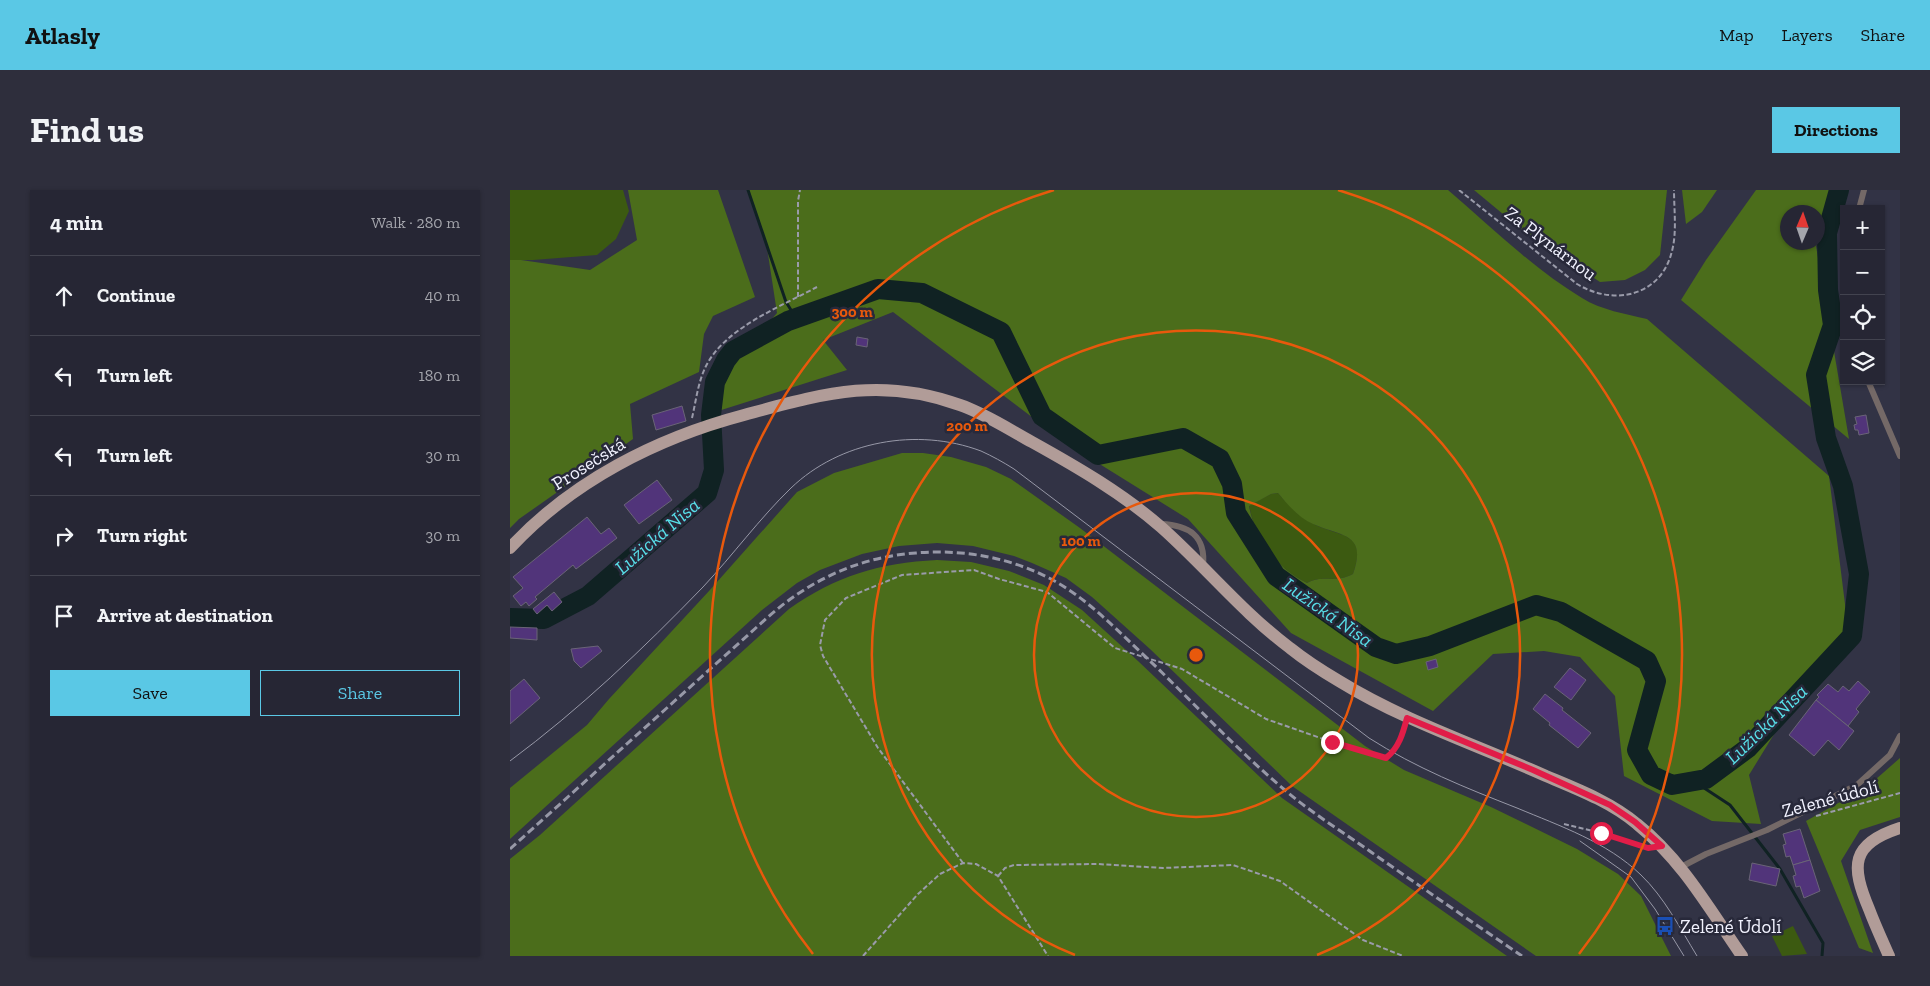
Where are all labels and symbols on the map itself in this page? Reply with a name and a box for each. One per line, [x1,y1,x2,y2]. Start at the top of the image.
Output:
street label: Za Plynárnou [1500,201,1602,286]
north arrow [1780,205,1825,250]
text: 300 m [831,303,873,321]
text: 200 m [946,417,988,435]
street label: Prosečská [547,432,629,495]
water label: Lužická Nisa [610,493,704,579]
text: 100 m [1061,532,1101,550]
water label: Lužická Nisa [1278,572,1378,652]
centre of rings [1187,646,1205,664]
water label: Lužická Nisa [1720,679,1812,769]
route end [1321,731,1344,754]
street label: Zelené údolí [1779,775,1881,822]
route start [1590,822,1613,845]
bus stop icon: Zelené Údolí [1654,915,1676,937]
place label: Zelené Údolí [1680,915,1782,938]

